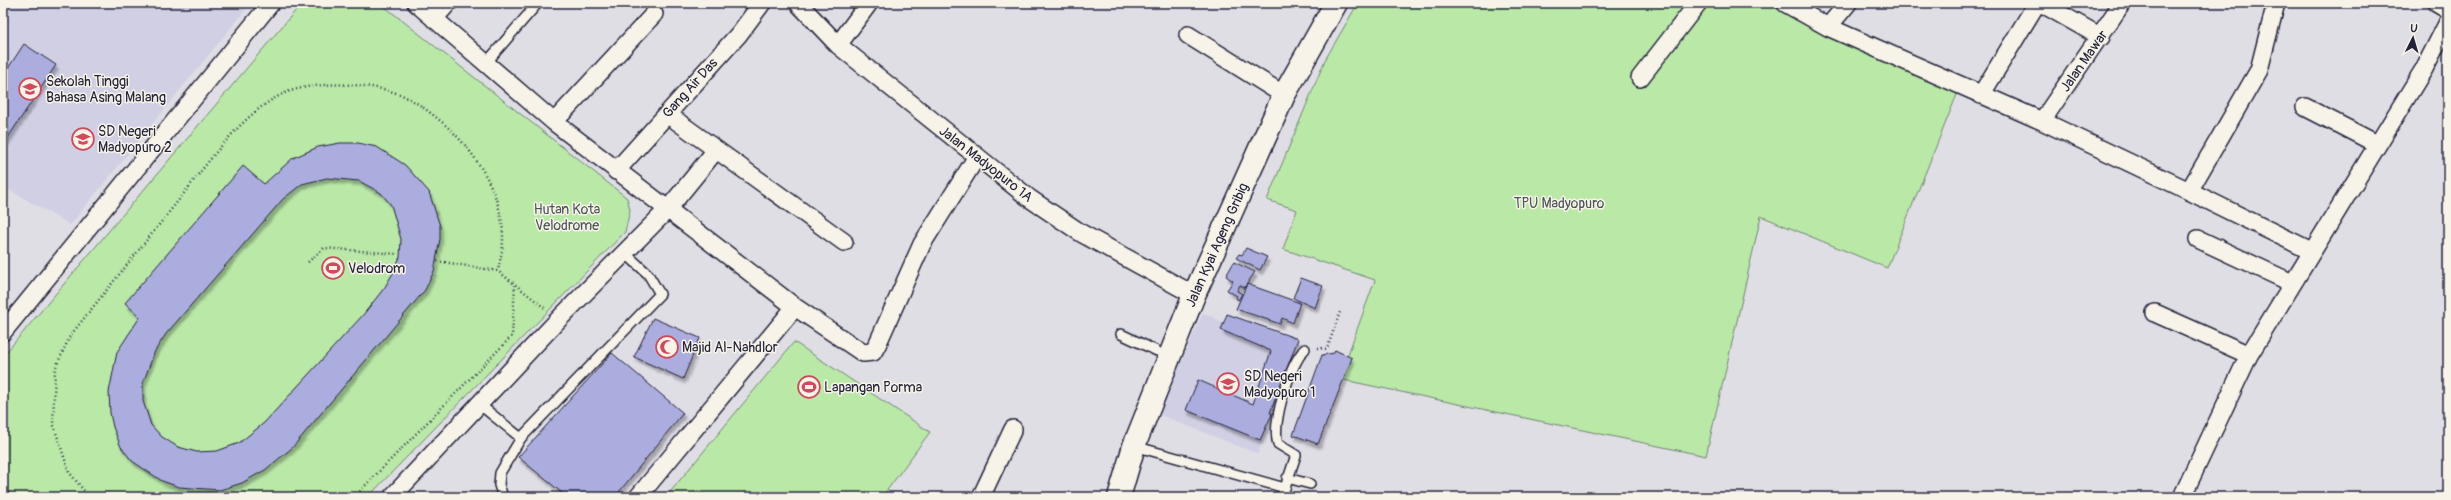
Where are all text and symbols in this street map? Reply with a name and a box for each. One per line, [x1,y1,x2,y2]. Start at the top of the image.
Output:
north arrow [2393,18,2433,58]
text: U [2410,22,2418,35]
street label: Jalan Mawar [2057,27,2111,95]
street label: Gang Air Das [659,54,722,121]
place label: Sekolah Tinggi Bahasa Asing Malang [46,73,166,106]
school or university icon: Sekolah Tinggi Bahasa Asing Malang [17,76,43,102]
street label: Jalan Madyopuro 1A [936,122,1036,206]
place label: SD Negeri Madyopuro 2 [98,123,172,156]
school or university icon: SD Negeri Madyopuro 2 [70,126,96,152]
street label: Jalan Kyai Ageng Gribig [1182,180,1252,310]
park label: TPU Madyopuro [1514,195,1605,212]
park label: Hutan Kota Velodrome [534,201,600,234]
sports icon: Velodrom [320,255,346,281]
place label: Velodrom [348,260,405,277]
mosque icon: Majid Al-Nahdlor [654,334,680,360]
place label: Majid Al-Nahdlor [682,339,778,356]
place label: SD Negeri Madyopuro 1 [1244,368,1315,401]
school or university icon: SD Negeri Madyopuro 1 [1215,371,1241,397]
sports icon: Lapangan Porma [796,374,822,400]
place label: Lapangan Porma [824,379,922,396]

